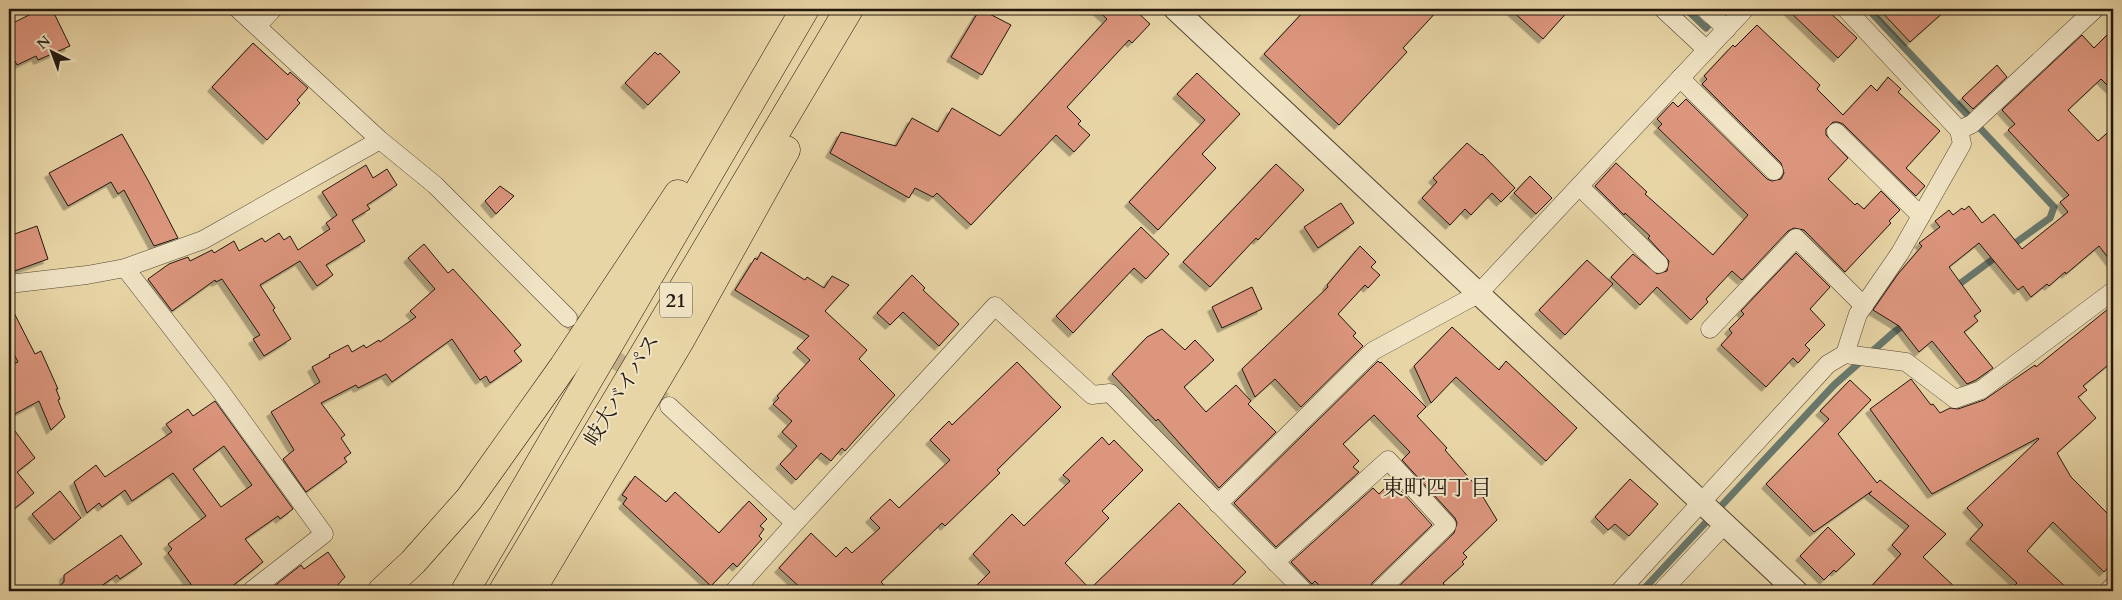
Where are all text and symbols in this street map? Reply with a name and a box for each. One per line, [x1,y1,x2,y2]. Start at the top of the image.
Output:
north arrow [28,28,78,78]
text: N [33,32,55,54]
road number: 21 [660,282,692,318]
street label: 岐大バイパス [577,329,667,451]
district label: 東町四丁目 [1382,473,1492,503]

